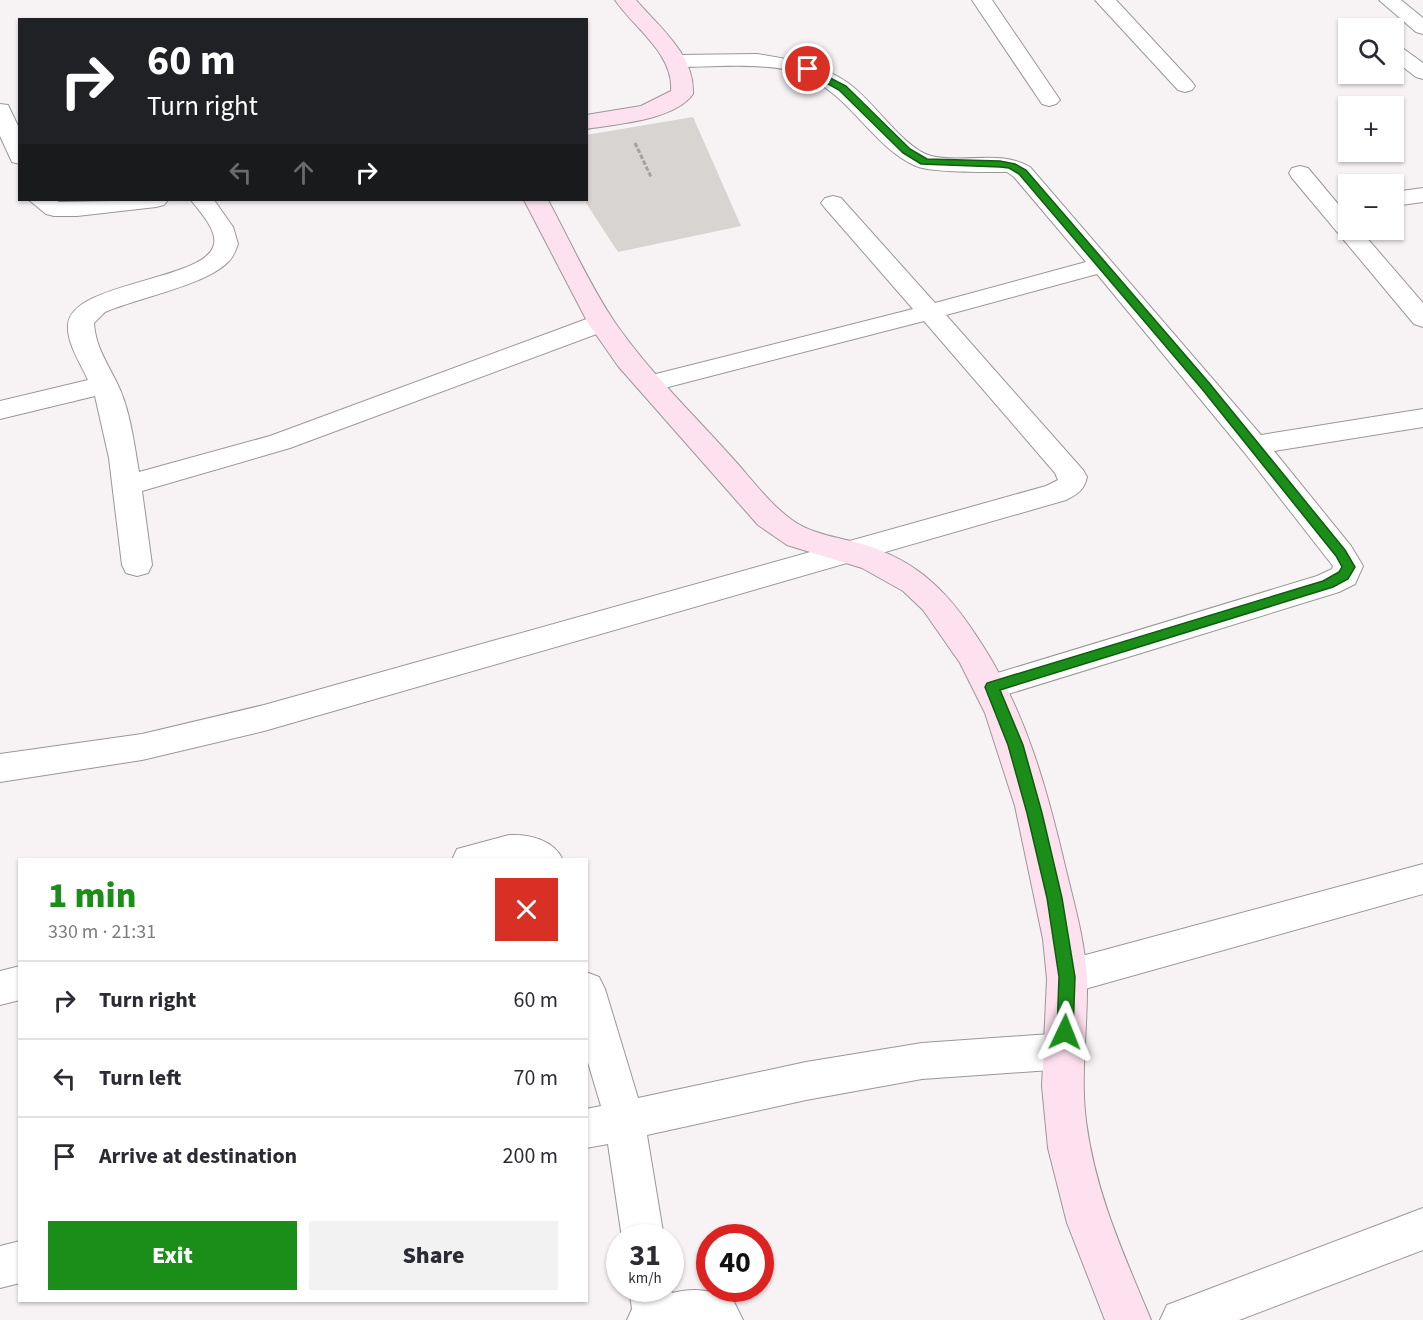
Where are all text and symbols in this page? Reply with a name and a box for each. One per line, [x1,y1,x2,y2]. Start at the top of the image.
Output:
map controls [1338,18,1404,240]
button: search [1338,18,1404,84]
text: 60 m [147,31,236,91]
icon: right [48,42,126,120]
pin [782,43,833,94]
icon: arrive [791,52,824,85]
text: Turn right [147,87,258,126]
button: + [1338,96,1404,162]
icon: left [224,156,257,189]
icon: ahead [287,156,320,189]
icon: right [350,156,383,189]
button: − [1338,174,1404,240]
text: 1 min [48,870,136,921]
button: close [495,878,558,941]
text: 330 m · 21:31 [48,918,156,946]
icon: right [48,984,81,1017]
text: Turn right [99,984,196,1016]
text: 60 m [513,984,558,1016]
position arrow [1033,1000,1097,1064]
icon: left [48,1062,81,1095]
text: Turn left [99,1062,181,1094]
text: 70 m [513,1062,558,1094]
icon: arrive [48,1140,81,1173]
text: Arrive at destination [99,1140,297,1172]
text: 200 m [503,1140,558,1172]
button: Exit [48,1221,297,1290]
button: Share [309,1221,558,1290]
speed limit sign: 40 [696,1224,774,1302]
text: 31 [629,1234,661,1277]
text: km/h [628,1268,662,1289]

